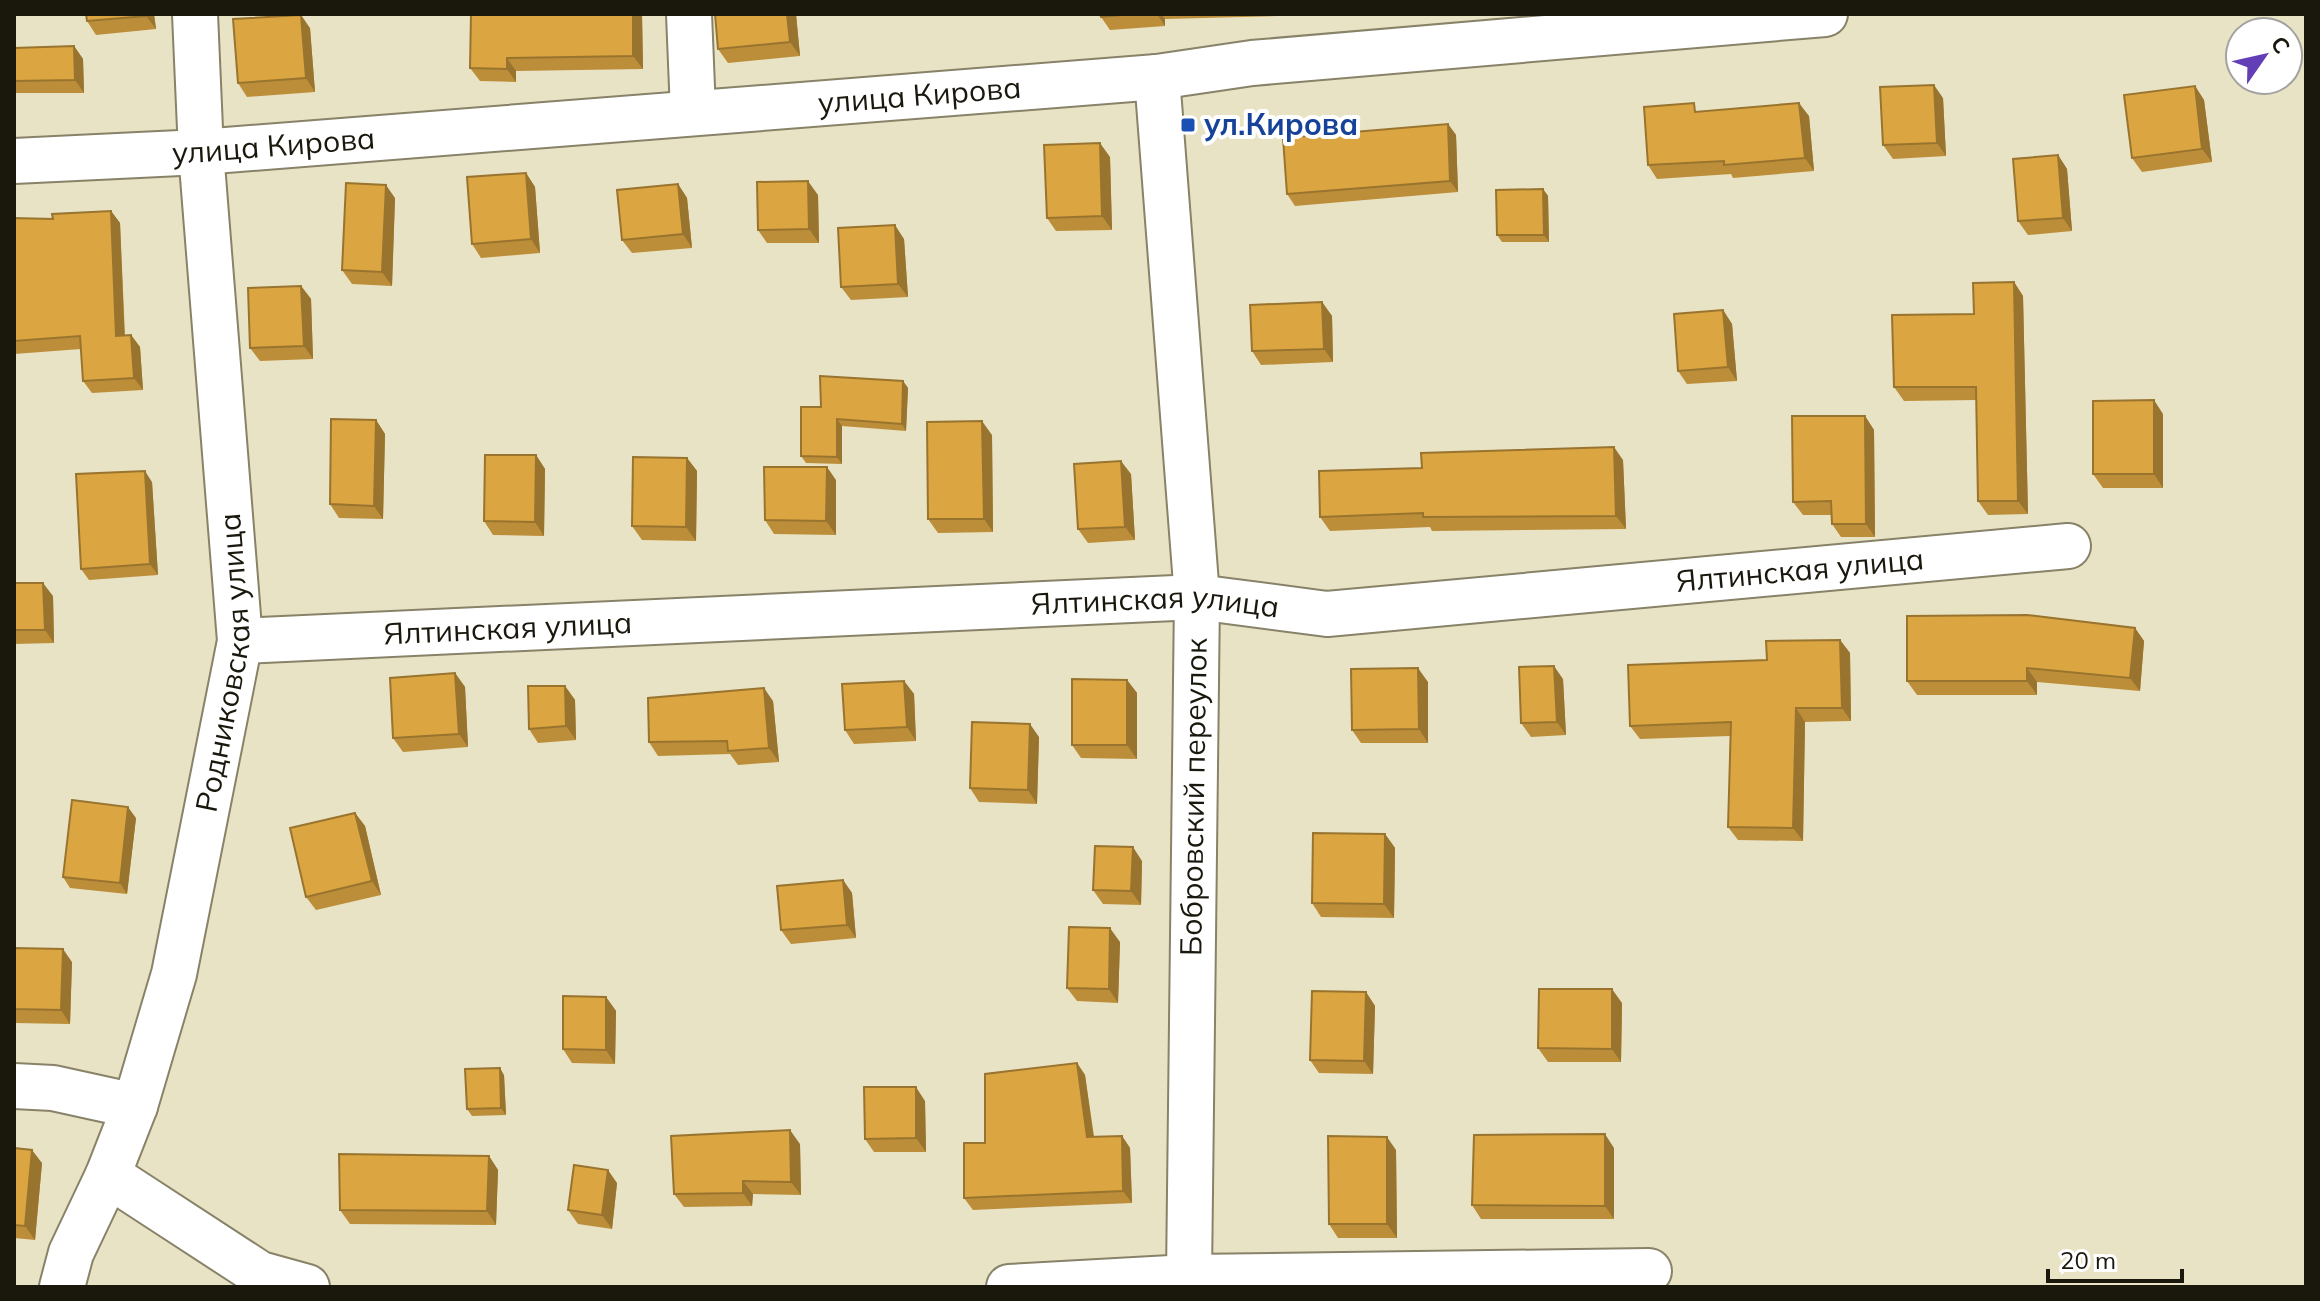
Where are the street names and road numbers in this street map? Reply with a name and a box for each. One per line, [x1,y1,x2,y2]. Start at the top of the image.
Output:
street label: улица Кирова [816,68,1023,122]
street label: улица Кирова [171,118,377,171]
street label: Родниковская улица [187,512,258,815]
street label: Ялтинская улица [1674,539,1926,600]
street label: Ялтинская улица [1030,577,1281,626]
street label: Ялтинская улица [382,603,633,652]
street label: Бобровский переулок [1171,637,1215,956]

